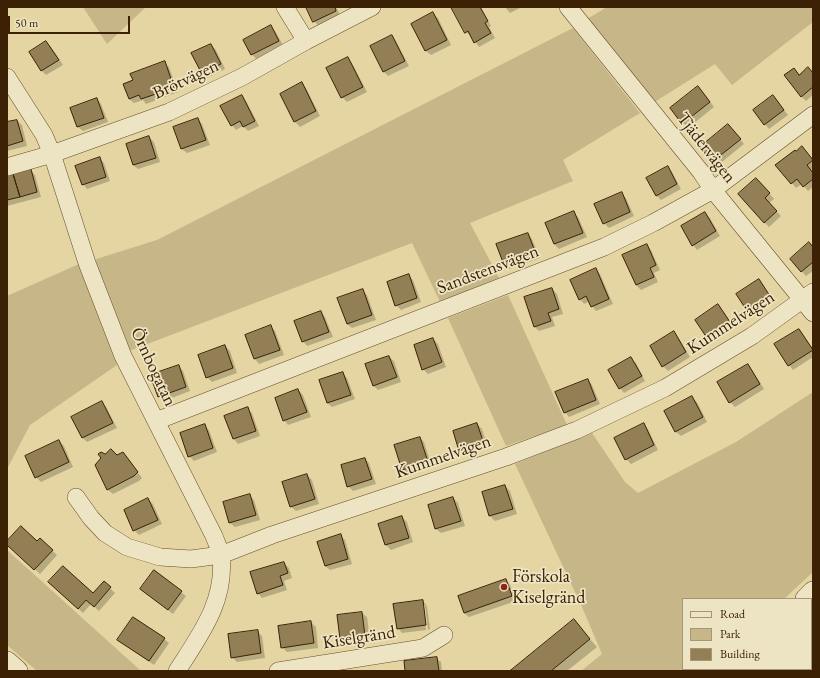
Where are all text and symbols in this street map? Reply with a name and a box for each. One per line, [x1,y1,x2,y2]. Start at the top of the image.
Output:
scale bar [10,8,132,34]
text: 50 m [15,15,38,31]
street label: Brötvägen [150,55,222,105]
street label: Tjädervägen [672,108,740,188]
street label: Sandstensvägen [434,241,542,299]
street label: Kummelvägen [683,287,779,359]
street label: Örnbogatan [125,324,181,410]
street label: Kummelvägen [392,430,494,484]
place label: Förskola Kiselgränd [512,566,585,608]
marker: Förskola Kiselgränd [499,582,509,592]
legend [682,598,812,670]
text: Road [720,606,745,622]
street label: Kiselgränd [321,622,397,654]
text: Park [720,626,740,642]
text: Building [720,646,760,662]

